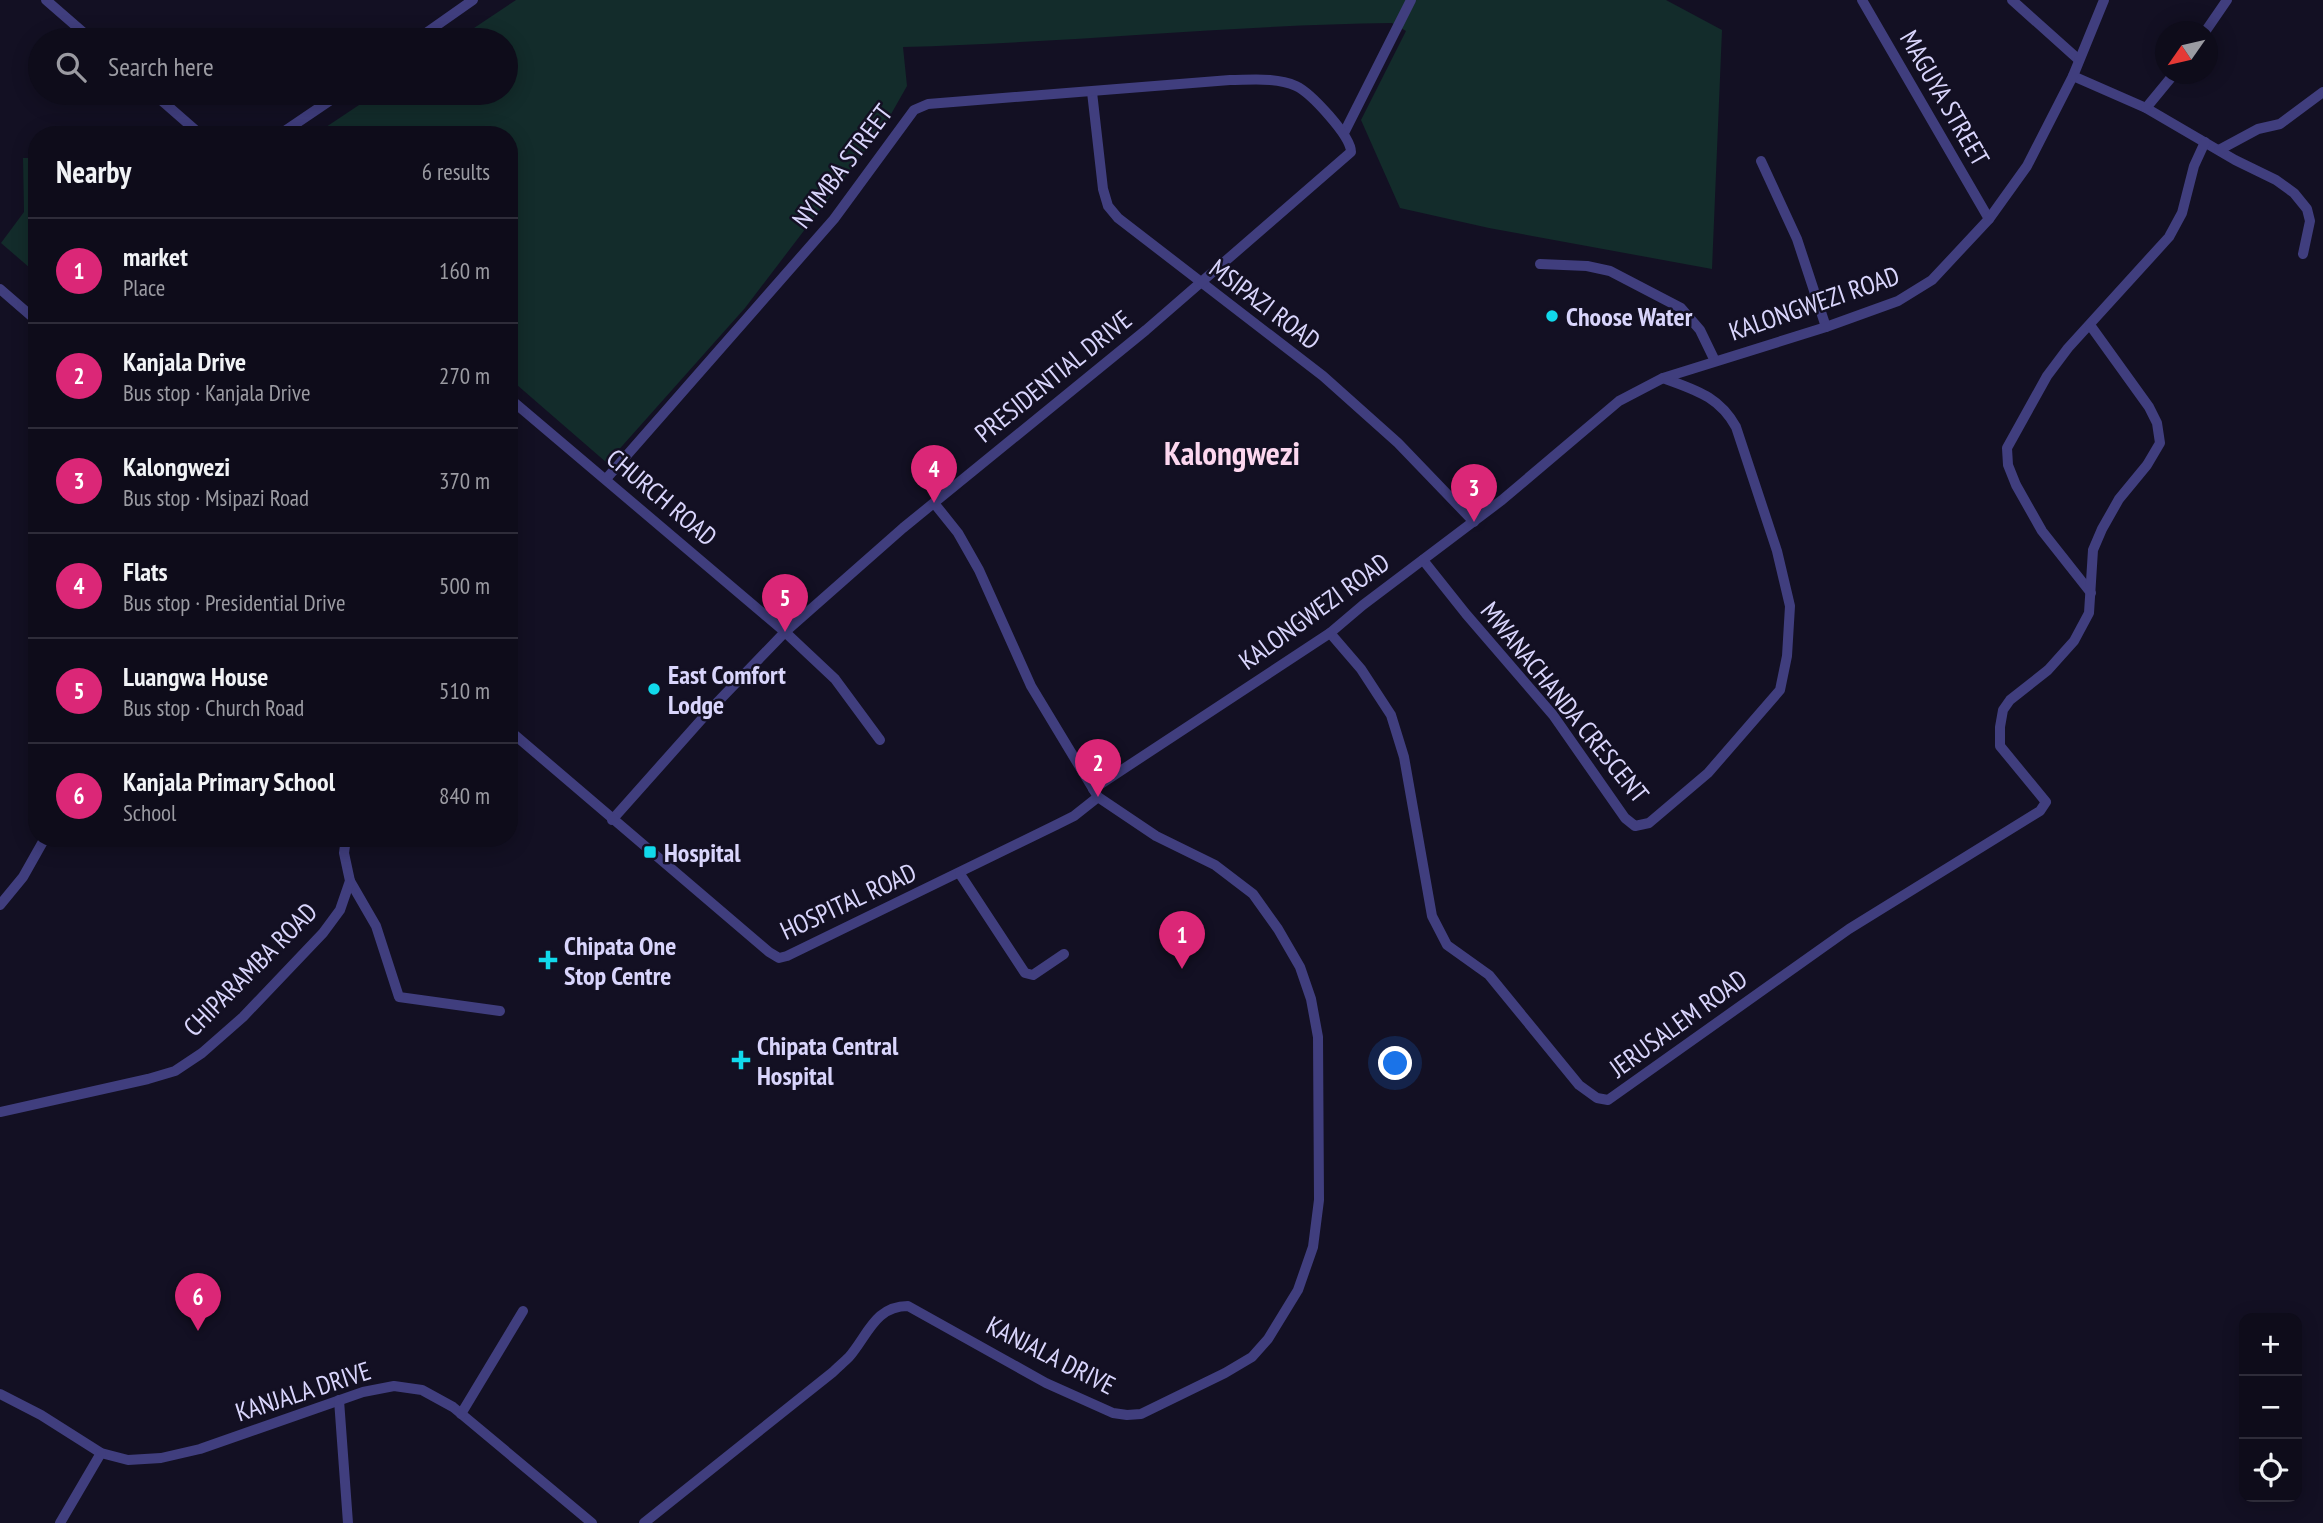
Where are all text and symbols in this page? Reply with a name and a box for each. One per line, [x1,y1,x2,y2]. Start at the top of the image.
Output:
north arrow [2155,21,2218,84]
street label: MAGUYA STREET [1893,24,1997,172]
search box [28,28,518,105]
icon: search [52,48,90,86]
text: Search here [108,50,214,83]
street label: NYIMBA STREET [785,97,900,235]
text: Nearby [56,152,131,191]
text: 6 results [422,157,490,186]
text: market [123,240,188,273]
street label: MSIPAZI ROAD [1203,252,1327,356]
text: 1 [74,256,85,285]
text: 160 m [439,256,490,285]
street label: KALONGWEZI ROAD [1725,258,1903,348]
text: Place [123,273,165,302]
place label: Choose Water [1566,300,1693,333]
street label: PRESIDENTIAL DRIVE [968,303,1138,449]
marker: Choose Water [1544,308,1560,324]
text: Kanjala Drive [123,345,246,378]
text: 2 [74,361,85,390]
text: 270 m [439,361,490,390]
text: Bus stop · Kanjala Drive [123,378,311,407]
district label: Kalongwezi [1164,431,1300,474]
street label: CHURCH ROAD [600,441,724,553]
pin: 4 [911,445,957,503]
text: Kalongwezi [123,450,230,483]
pin: 3 [1451,464,1497,522]
text: 3 [74,466,85,495]
text: 370 m [439,466,490,495]
text: Bus stop · Msipazi Road [123,483,309,512]
street label: KALONGWEZI ROAD [1232,545,1396,677]
text: Flats [123,555,168,588]
text: 4 [74,571,85,600]
text: 500 m [439,571,490,600]
pin: 5 [762,574,808,632]
text: Bus stop · Presidential Drive [123,588,345,617]
street label: MWANACHANDA CRESCENT [1474,595,1656,809]
place label: East Comfort Lodge [668,658,786,721]
text: Luangwa House [123,660,268,693]
text: 5 [74,676,85,705]
text: 510 m [439,676,490,705]
marker: East Comfort Lodge [646,681,662,697]
text: Bus stop · Church Road [123,693,304,722]
pin: 2 [1075,739,1121,797]
text: Kanjala Primary School [123,765,335,798]
text: 6 [74,781,85,810]
text: 840 m [439,781,490,810]
text: School [123,798,176,827]
place label: Hospital [664,836,741,869]
marker: Hospital [642,844,658,860]
street label: HOSPITAL ROAD [775,855,921,947]
street label: CHIPARAMBA ROAD [176,895,324,1043]
pin: 1 [1159,911,1205,969]
place label: Chipata One Stop Centre [564,929,676,992]
marker: Chipata One Stop Centre [538,950,558,970]
street label: JERUSALEM ROAD [1602,962,1753,1085]
place label: Chipata Central Hospital [757,1029,899,1092]
your location [1378,1046,1412,1080]
marker: Chipata Central Hospital [731,1050,751,1070]
pin: 6 [175,1273,221,1331]
street label: KANJALA DRIVE [981,1308,1121,1402]
map controls [2239,1313,2302,1502]
button: + [2239,1313,2302,1376]
street label: KANJALA DRIVE [231,1354,375,1428]
button: − [2239,1376,2302,1439]
button: locate [2239,1439,2302,1502]

